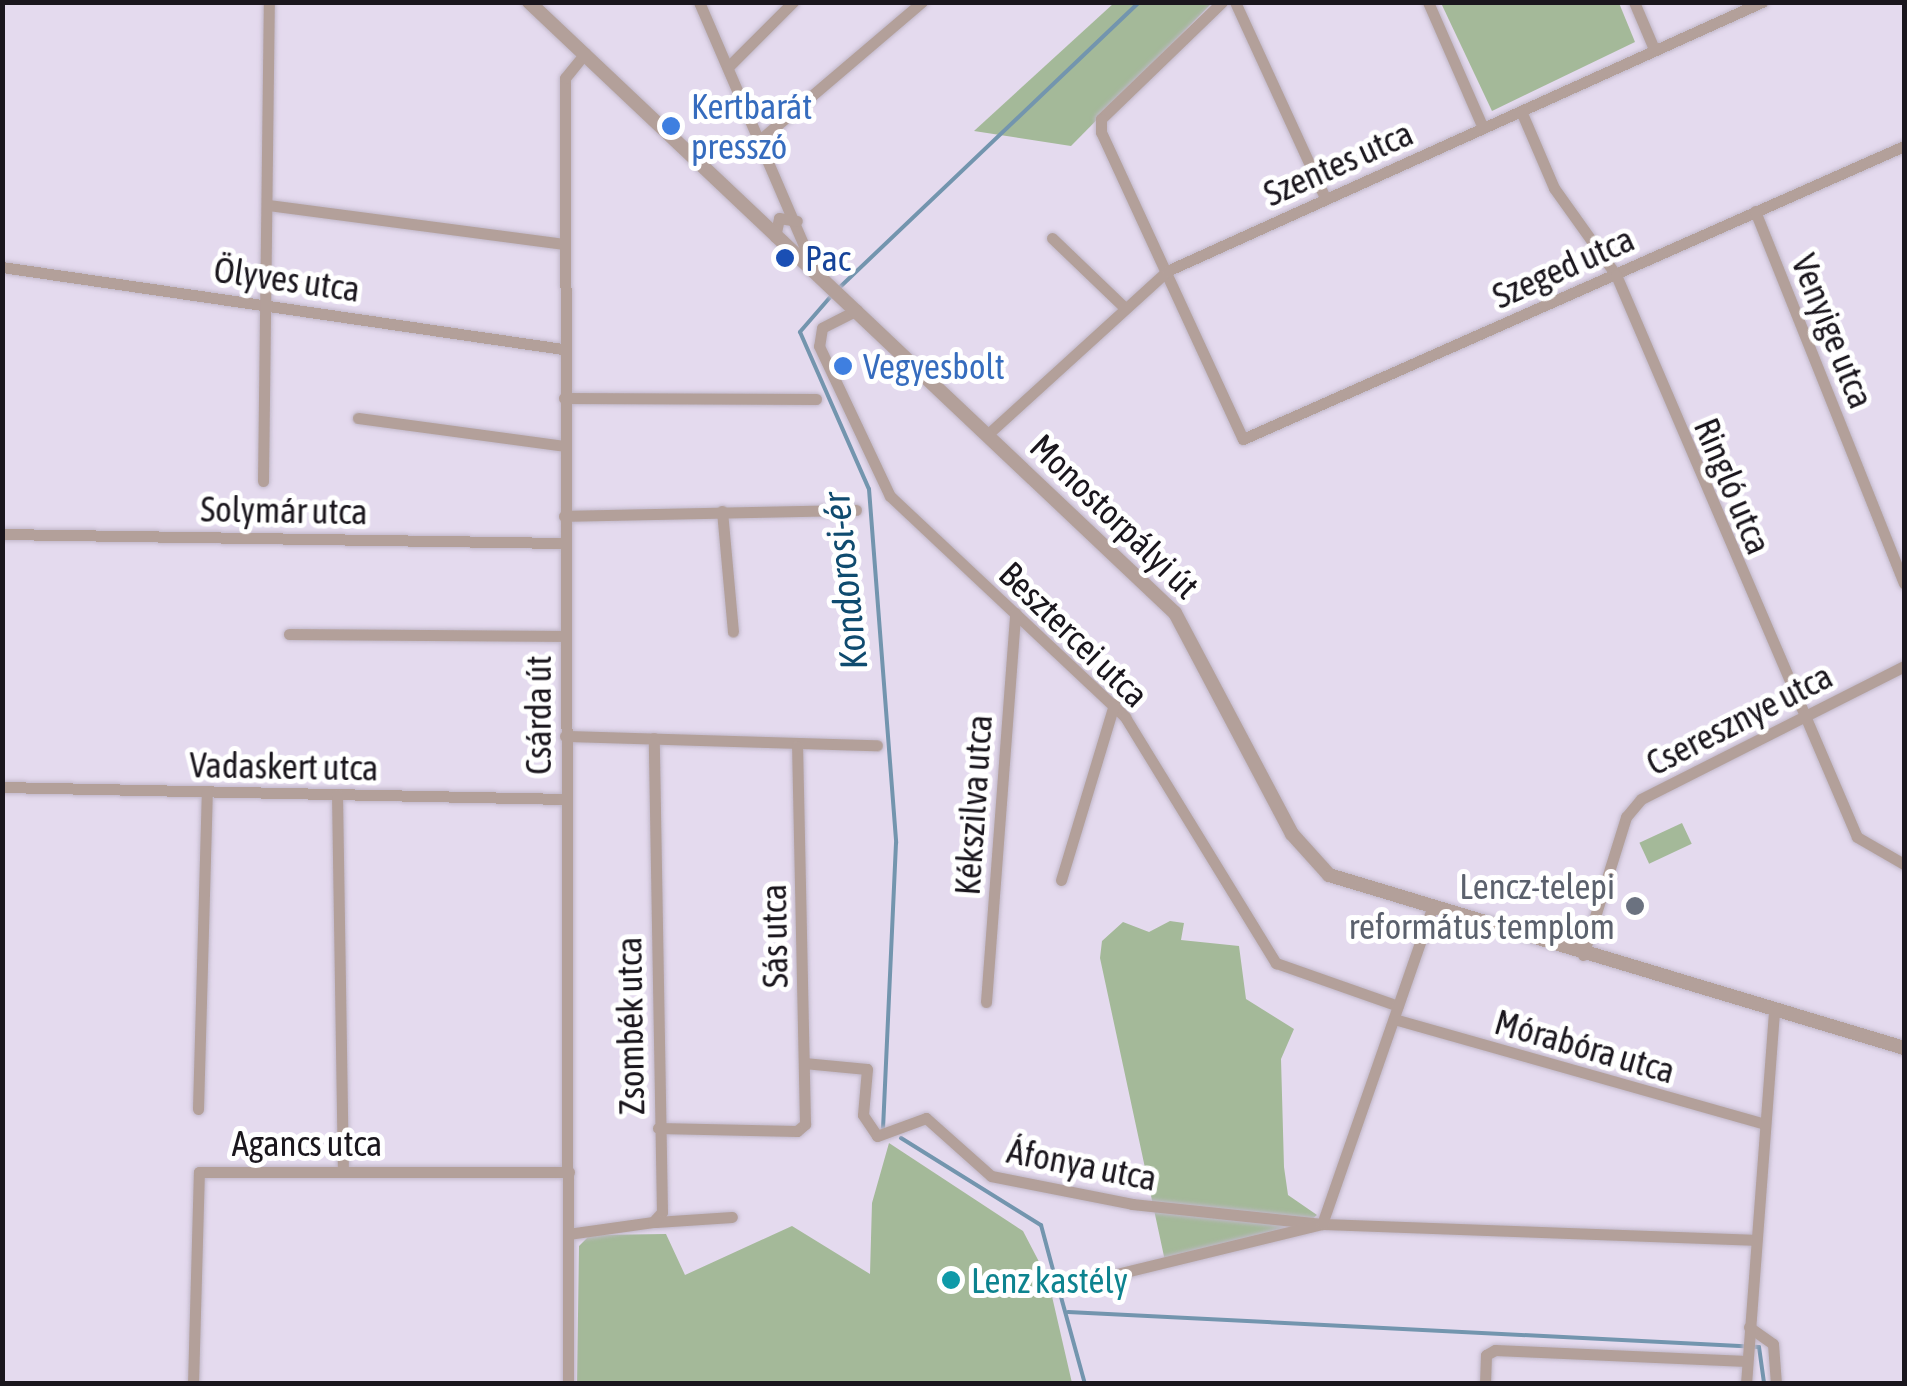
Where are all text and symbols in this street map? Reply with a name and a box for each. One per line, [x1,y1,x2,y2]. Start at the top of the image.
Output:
place label: Kertbarát presszó [691,85,812,167]
street label: Szentes utca [1257,112,1419,214]
marker: Kertbarát presszó [660,115,682,137]
street label: Szeged utca [1486,217,1640,317]
place label: Pac [805,237,851,279]
marker: Pac [774,247,796,269]
street label: Ölyves utca [211,248,363,310]
street label: Venyige utca [1783,248,1883,414]
place label: Vegyesbolt [863,345,1005,387]
marker: Vegyesbolt [832,355,854,377]
street label: Ringló utca [1686,412,1780,560]
street label: Monostorpályi út [1022,425,1208,607]
street label: Solymár utca [200,488,368,532]
water label: Kondorosi-ér [813,490,877,672]
street label: Besztercei utca [991,553,1157,715]
street label: Cseresznye utca [1639,654,1839,784]
street label: Csárda út [517,655,559,775]
street label: Kékszilva utca [946,713,1000,897]
street label: Vadaskert utca [189,743,379,789]
place label: Lencz-telepi református templom [1349,865,1615,947]
street label: Sás utca [752,884,796,988]
marker: Lencz-telepi református templom [1624,895,1646,917]
street label: Zsombék utca [607,937,653,1115]
street label: Mórabóra utca [1490,1000,1680,1092]
street label: Agancs utca [232,1122,382,1164]
street label: Áfonya utca [1004,1129,1160,1199]
place label: Lenz kastély [971,1259,1128,1301]
marker: Lenz kastély [940,1269,962,1291]

